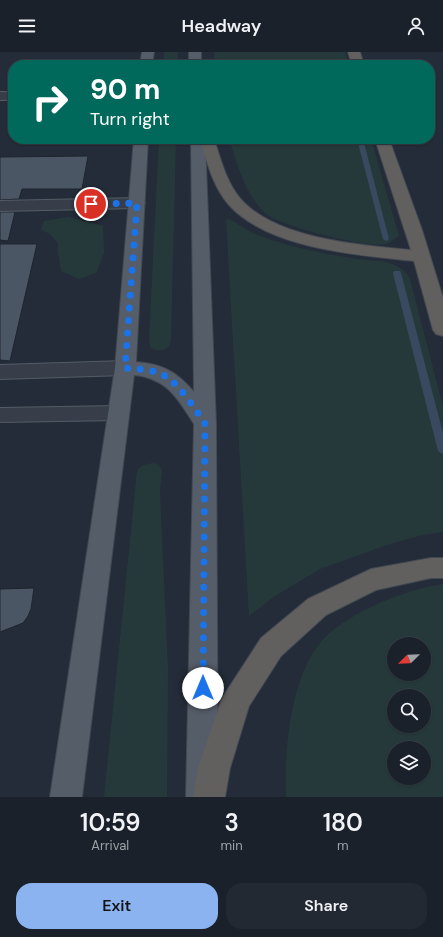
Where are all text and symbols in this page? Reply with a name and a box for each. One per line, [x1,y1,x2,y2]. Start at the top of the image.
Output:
text: Headway [182,14,261,38]
icon: menu [16,15,38,37]
icon: person [405,15,427,37]
text: 90 m [90,71,160,108]
icon: right [24,76,76,128]
text: Turn right [90,107,170,131]
pin [74,187,108,221]
icon: arrive [80,193,102,215]
north arrow [387,637,431,681]
map controls [387,637,431,785]
position arrow [182,667,224,709]
button: search [387,689,431,733]
button: layers [387,741,431,785]
text: 10:59 [80,807,140,838]
text: 3 [224,807,239,838]
text: 180 [323,807,363,838]
text: Arrival [91,837,129,854]
text: min [220,837,243,854]
text: m [337,837,349,854]
button: Exit [16,883,218,929]
button: Share [226,883,427,929]

